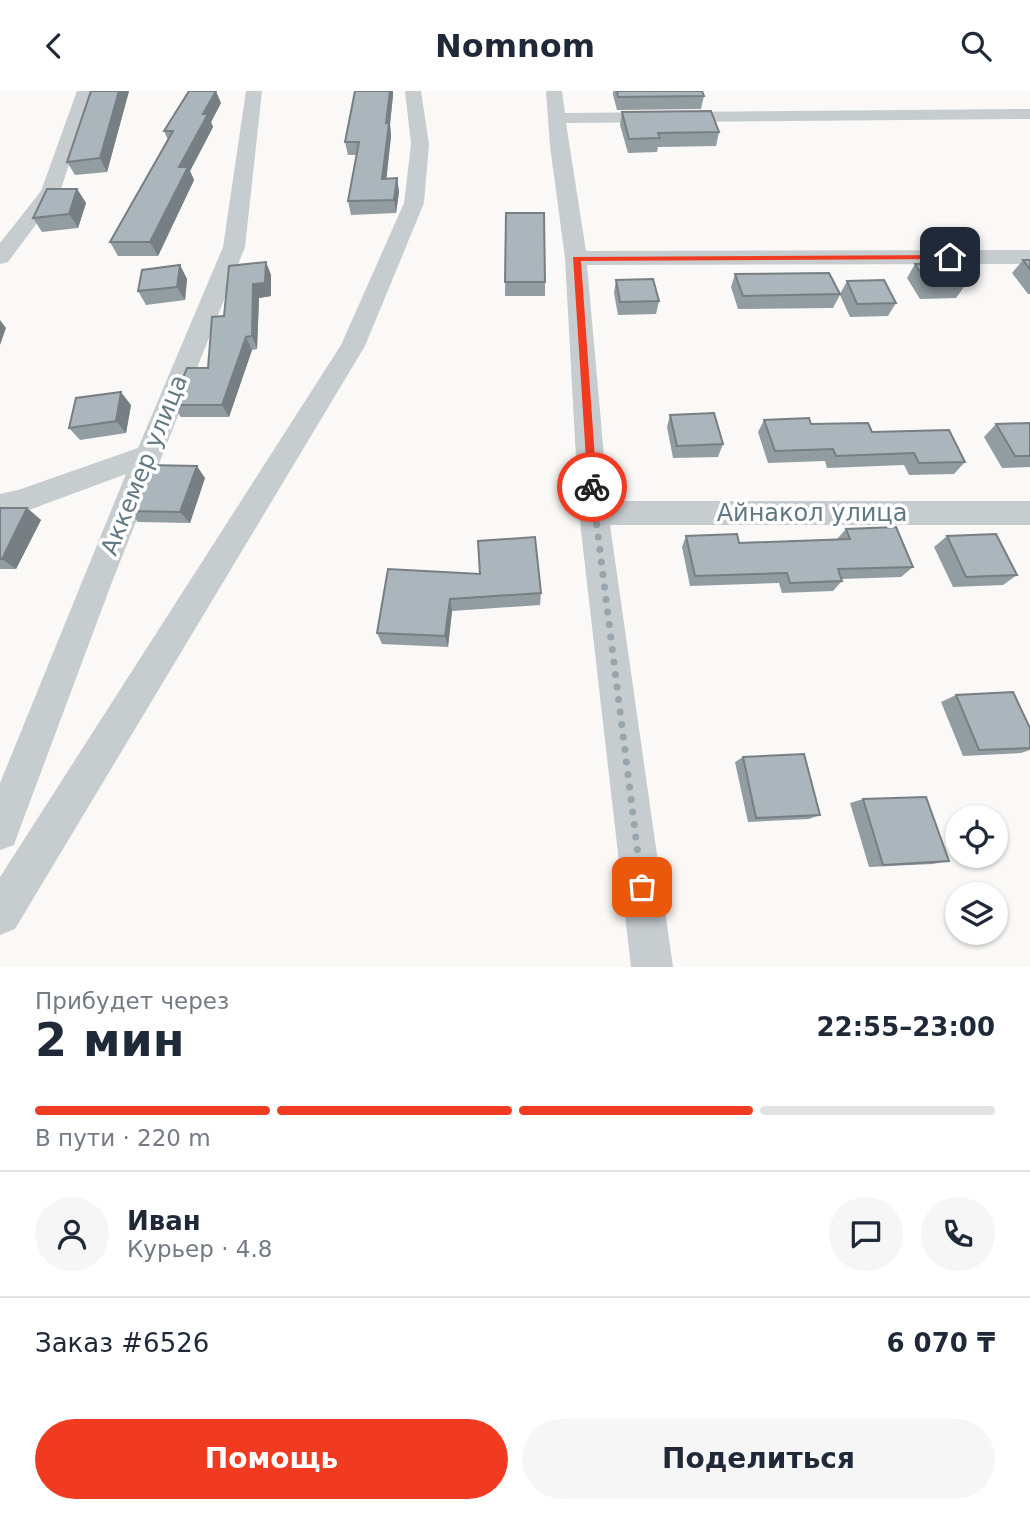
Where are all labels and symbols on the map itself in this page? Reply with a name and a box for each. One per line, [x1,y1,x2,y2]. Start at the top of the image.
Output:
pin [920,227,980,287]
street label: Аккемер улица [95,371,193,559]
courier [557,452,627,522]
street label: Айнакол улица [717,499,907,527]
pin [612,857,672,917]

